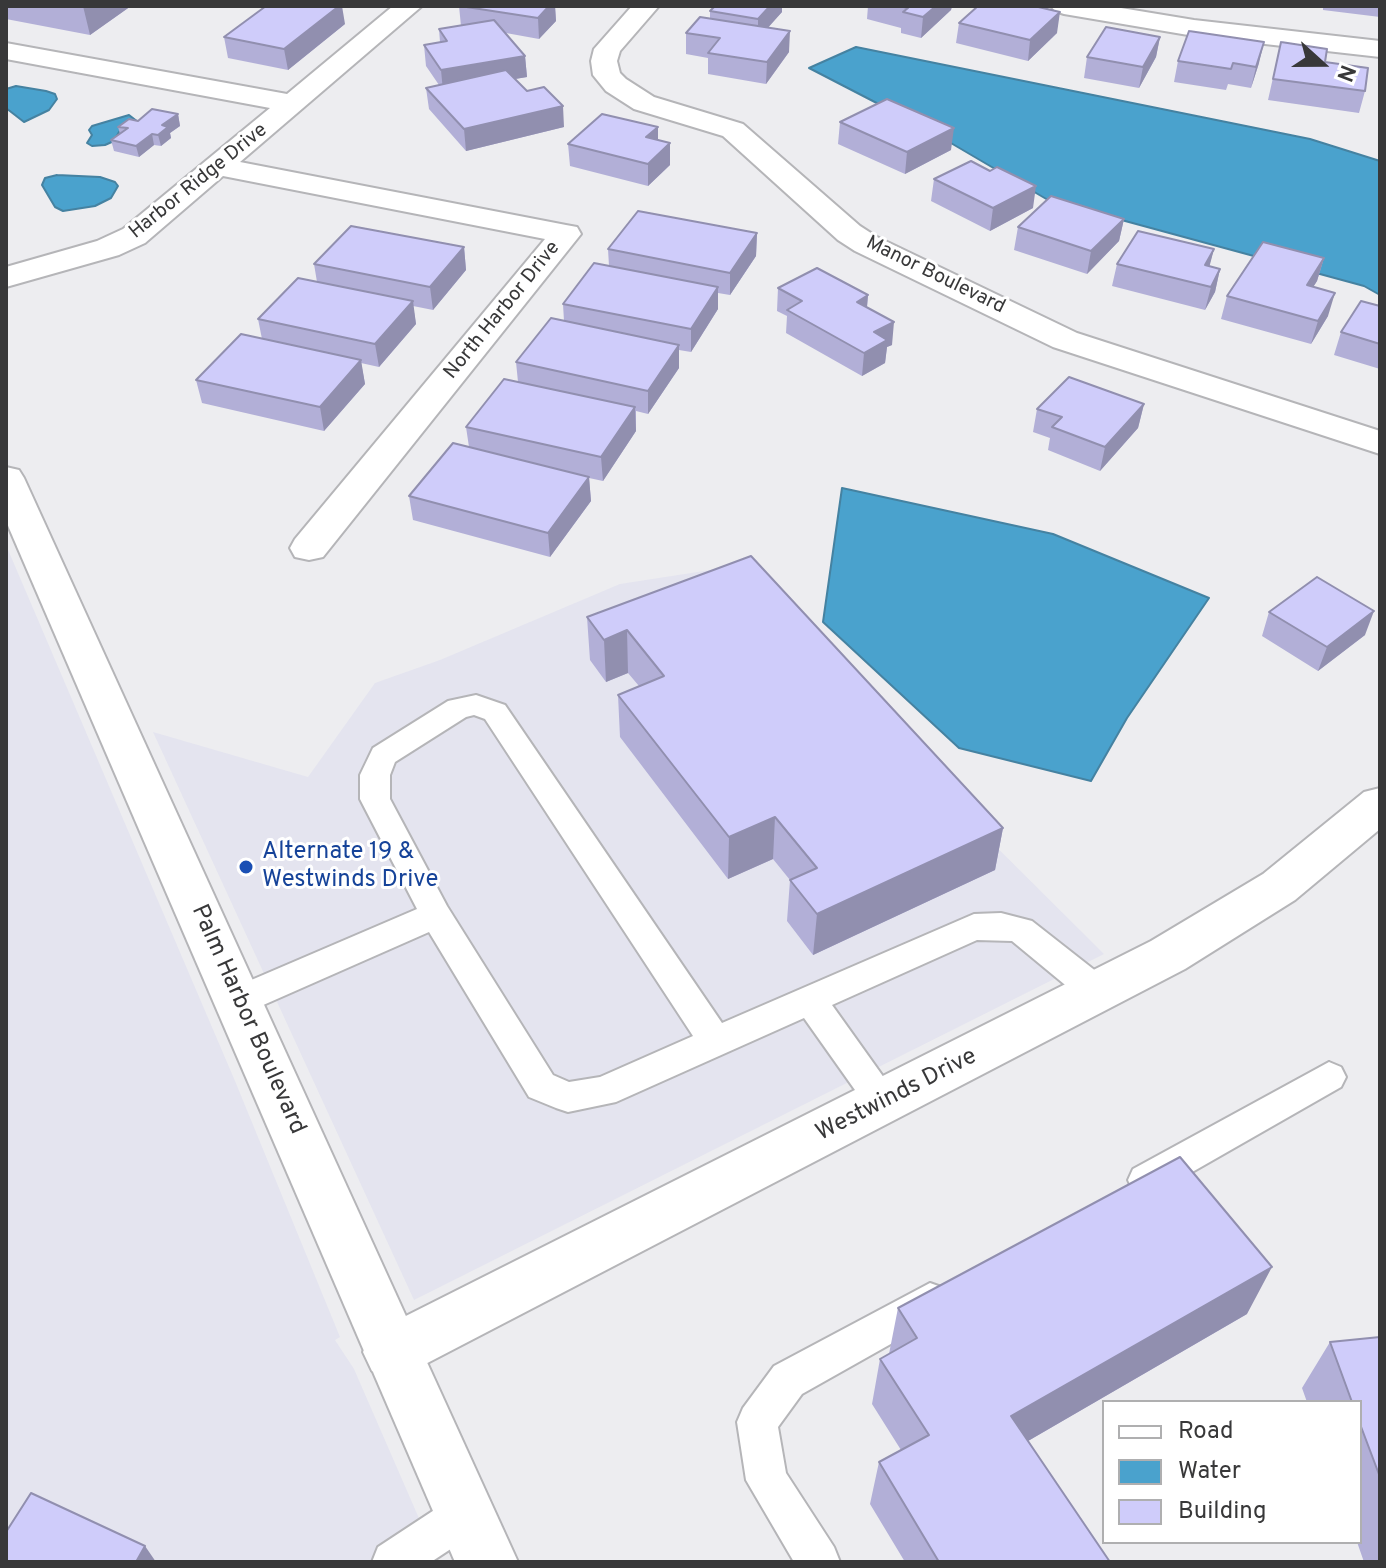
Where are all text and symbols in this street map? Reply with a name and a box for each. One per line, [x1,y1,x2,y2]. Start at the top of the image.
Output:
north arrow [1282,24,1362,104]
text: N [1329,61,1360,85]
street label: Harbor Ridge Drive [125,119,273,245]
street label: Manor Boulevard [862,232,1008,320]
street label: North Harbor Drive [440,237,566,385]
place label: Alternate 19 & Westwinds Drive [262,839,438,895]
marker: Alternate 19 & Westwinds Drive [237,858,255,876]
street label: Palm Harbor Boulevard [183,901,311,1139]
street label: Westwinds Drive [812,1043,982,1149]
legend [1102,1400,1362,1544]
text: Road [1178,1417,1234,1447]
text: Water [1178,1457,1241,1487]
text: Building [1178,1497,1267,1527]

